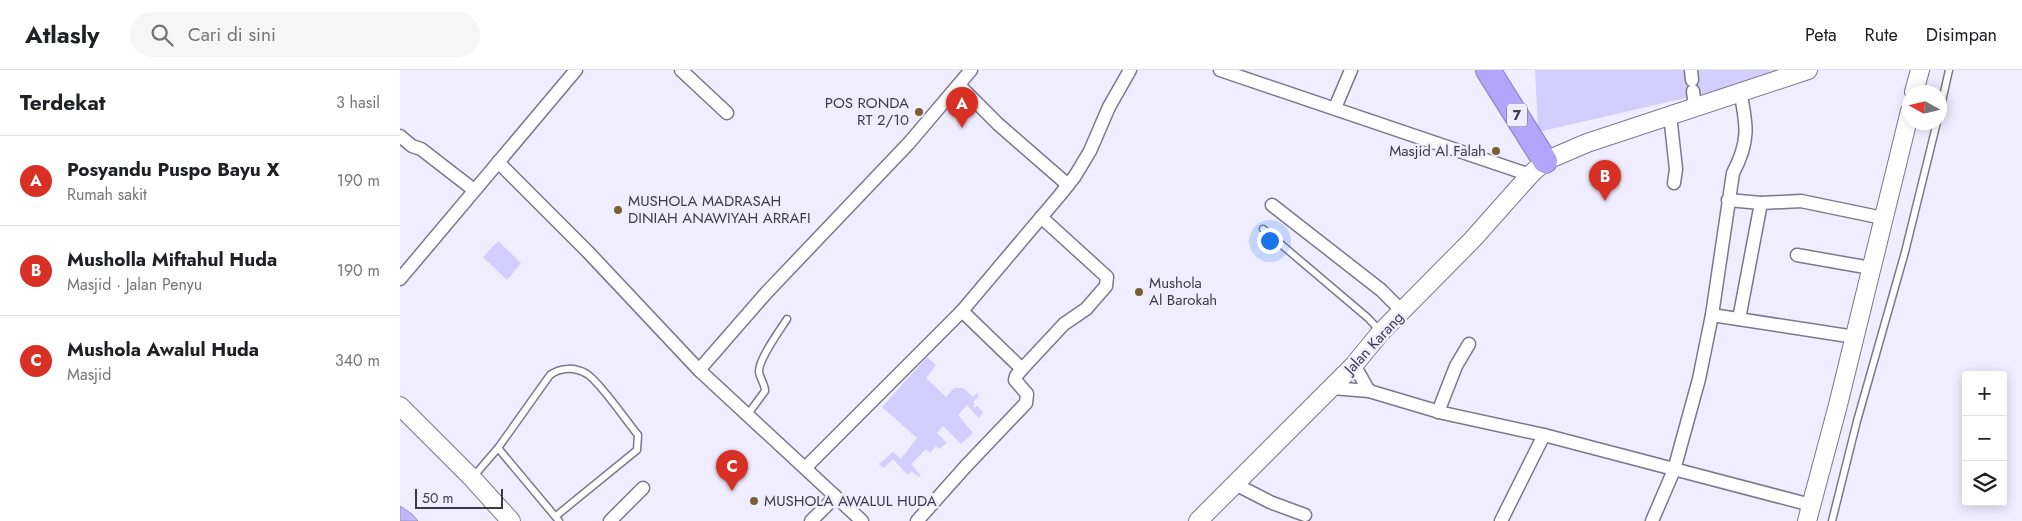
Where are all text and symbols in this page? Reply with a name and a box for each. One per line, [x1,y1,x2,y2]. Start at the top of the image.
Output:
search box [130,12,480,57]
text: Atlasly [25,17,100,52]
icon: search [148,21,176,49]
text: Cari di sini [188,21,276,48]
text: Peta [1805,22,1837,48]
text: Rute [1865,22,1898,48]
text: Disimpan [1926,22,1997,48]
north arrow [1902,85,1947,130]
pin: A [946,87,978,128]
text: Terdekat [20,88,105,118]
text: 3 hasil [336,91,380,114]
place label: POS RONDA RT 2/10 [825,92,909,131]
road number: 7 [1507,104,1527,126]
marker: POS RONDA RT 2/10 [913,106,925,118]
place label: Masjid Al Falah [1389,140,1486,162]
marker: Masjid Al Falah [1490,145,1502,157]
text: Posyandu Puspo Bayu X [67,156,279,183]
pin: B [1589,160,1621,201]
text: A [30,169,42,192]
text: 190 m [337,169,380,192]
text: Rumah sakit [67,183,147,206]
place label: MUSHOLA MADRASAH DINIAH ANAWIYAH ARRAFI [628,190,811,229]
marker: MUSHOLA MADRASAH DINIAH ANAWIYAH ARRAFI [612,204,624,216]
your location [1257,228,1283,254]
text: Musholla Miftahul Huda [67,246,277,273]
text: B [31,259,41,282]
text: 190 m [337,259,380,282]
place label: Mushola Al Barokah [1149,272,1217,311]
text: Masjid · Jalan Penyu [67,273,202,296]
marker: Mushola Al Barokah [1133,286,1145,298]
street label: Jalan Karang [1338,307,1409,381]
text: Mushola Awalul Huda [67,336,259,363]
text: C [30,349,42,372]
text: 340 m [335,349,380,372]
text: Masjid [67,363,111,386]
map controls [1962,371,2007,506]
button: + [1962,371,2007,416]
button: − [1962,416,2007,461]
pin: C [716,450,748,491]
button: layers [1962,461,2007,506]
scale bar [415,486,502,509]
text: 50 m [422,488,453,508]
place label: MUSHOLA AWALUL HUDA [764,490,937,512]
marker: MUSHOLA AWALUL HUDA [748,495,760,507]

